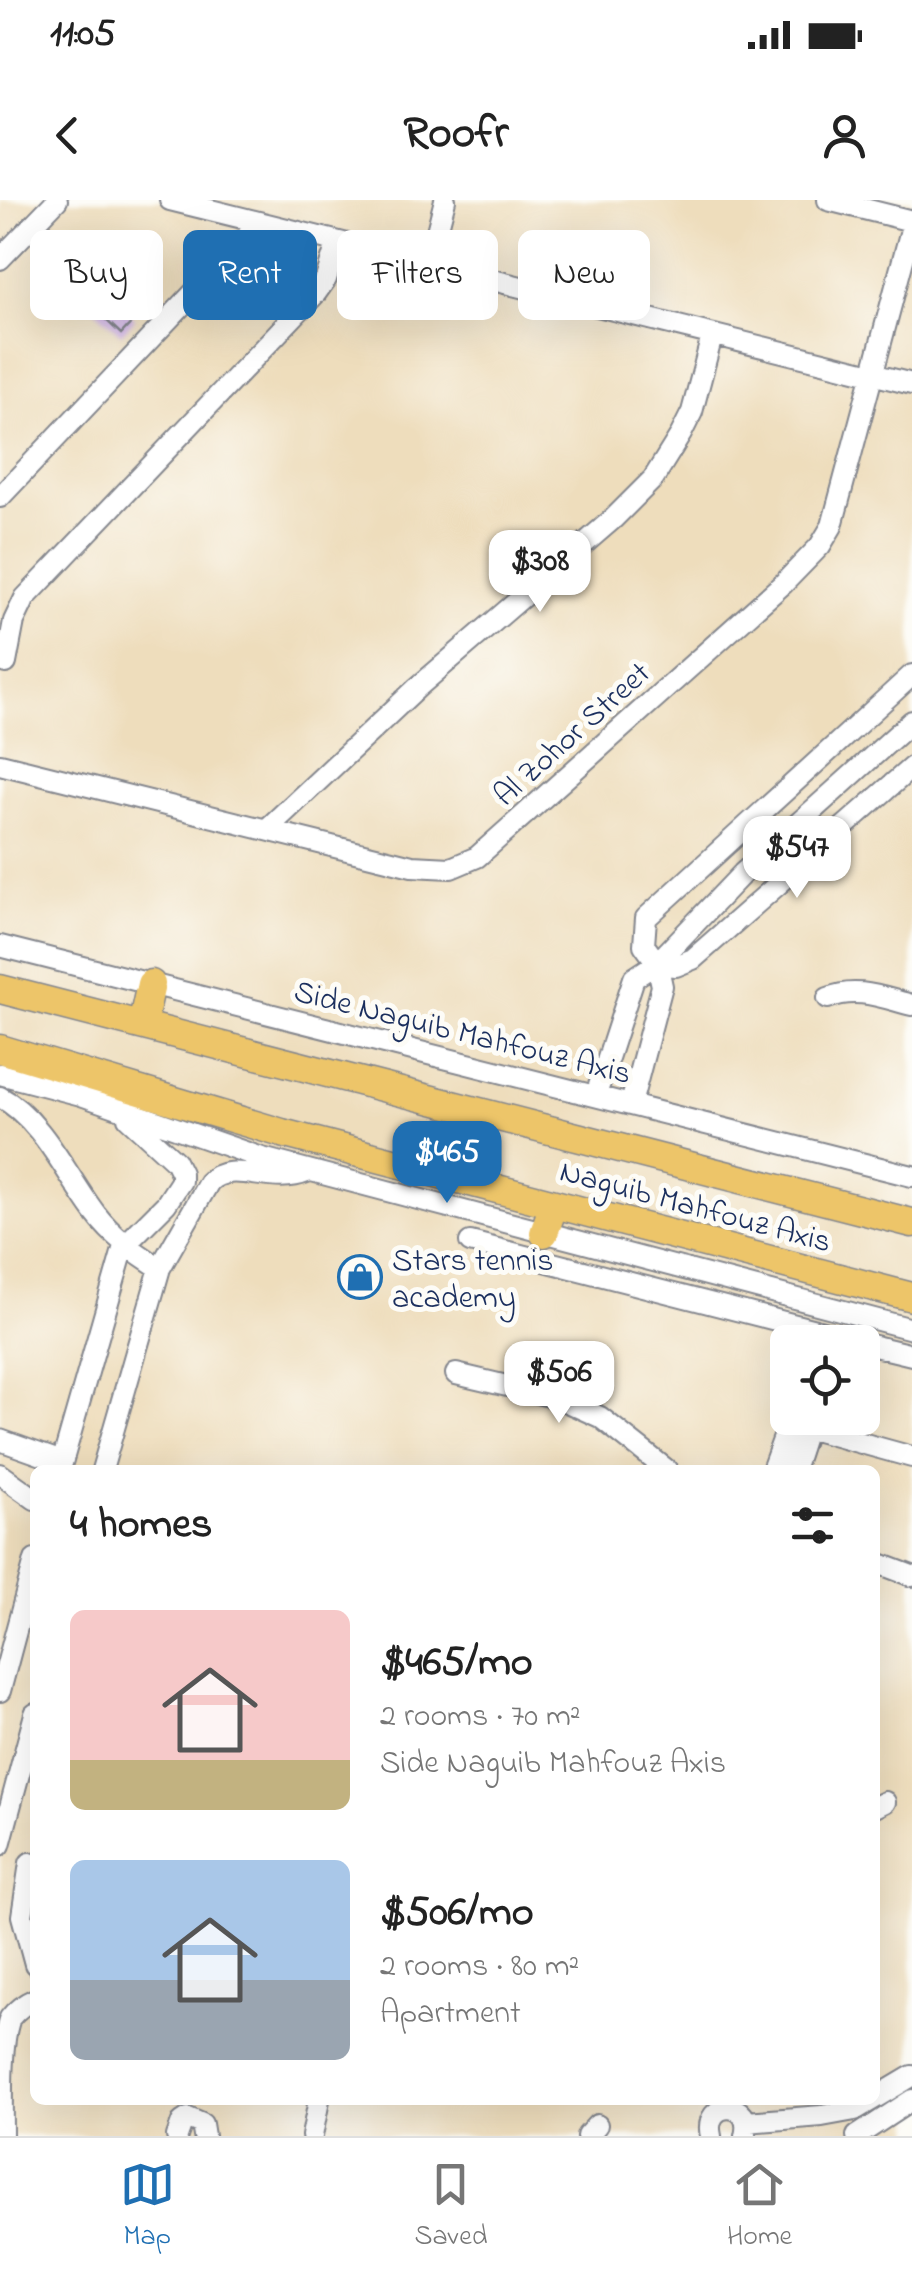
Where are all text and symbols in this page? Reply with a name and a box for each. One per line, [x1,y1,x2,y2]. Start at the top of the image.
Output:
text: 11:05 [50,7,116,63]
text: Roofr [403,102,509,168]
icon: back [40,108,95,163]
icon: person [817,108,872,163]
chip: Buy [30,230,163,320]
chip: Rent [183,230,317,320]
chip: Filters [337,230,498,320]
chip: New [518,230,650,320]
pin: $308 [481,530,599,615]
text: $308 [511,539,569,586]
street label: Al Zohor Street [484,652,663,819]
pin: $547 [738,816,856,901]
text: $547 [765,825,829,872]
street label: Side Naguib Mahfouz Axis [289,970,636,1099]
pin: $465 [388,1121,506,1206]
text: $465 [415,1130,479,1177]
street label: Naguib Mahfouz Axis [554,1150,836,1267]
place label: Stars tennis academy [392,1239,553,1323]
shop icon: Stars tennis academy [337,1254,383,1300]
map controls [770,1325,880,1435]
button: locate [770,1325,880,1435]
pin: $506 [500,1341,618,1426]
text: $506 [526,1350,592,1397]
text: 4 homes [70,1495,212,1556]
icon: filters [785,1498,840,1553]
text: $465/mo [380,1633,533,1694]
icon: home [150,1650,270,1770]
text: 2 rooms · 70 m² [380,1694,580,1741]
text: Side Naguib Mahfouz Axis [380,1741,726,1788]
text: $506/mo [380,1883,534,1944]
icon: home [150,1900,270,2020]
text: 2 rooms · 80 m² [380,1944,579,1991]
text: Apartment [380,1991,521,2038]
tab: Map [120,2157,175,2258]
tab: Saved [414,2157,487,2258]
tab: Home [727,2157,792,2258]

